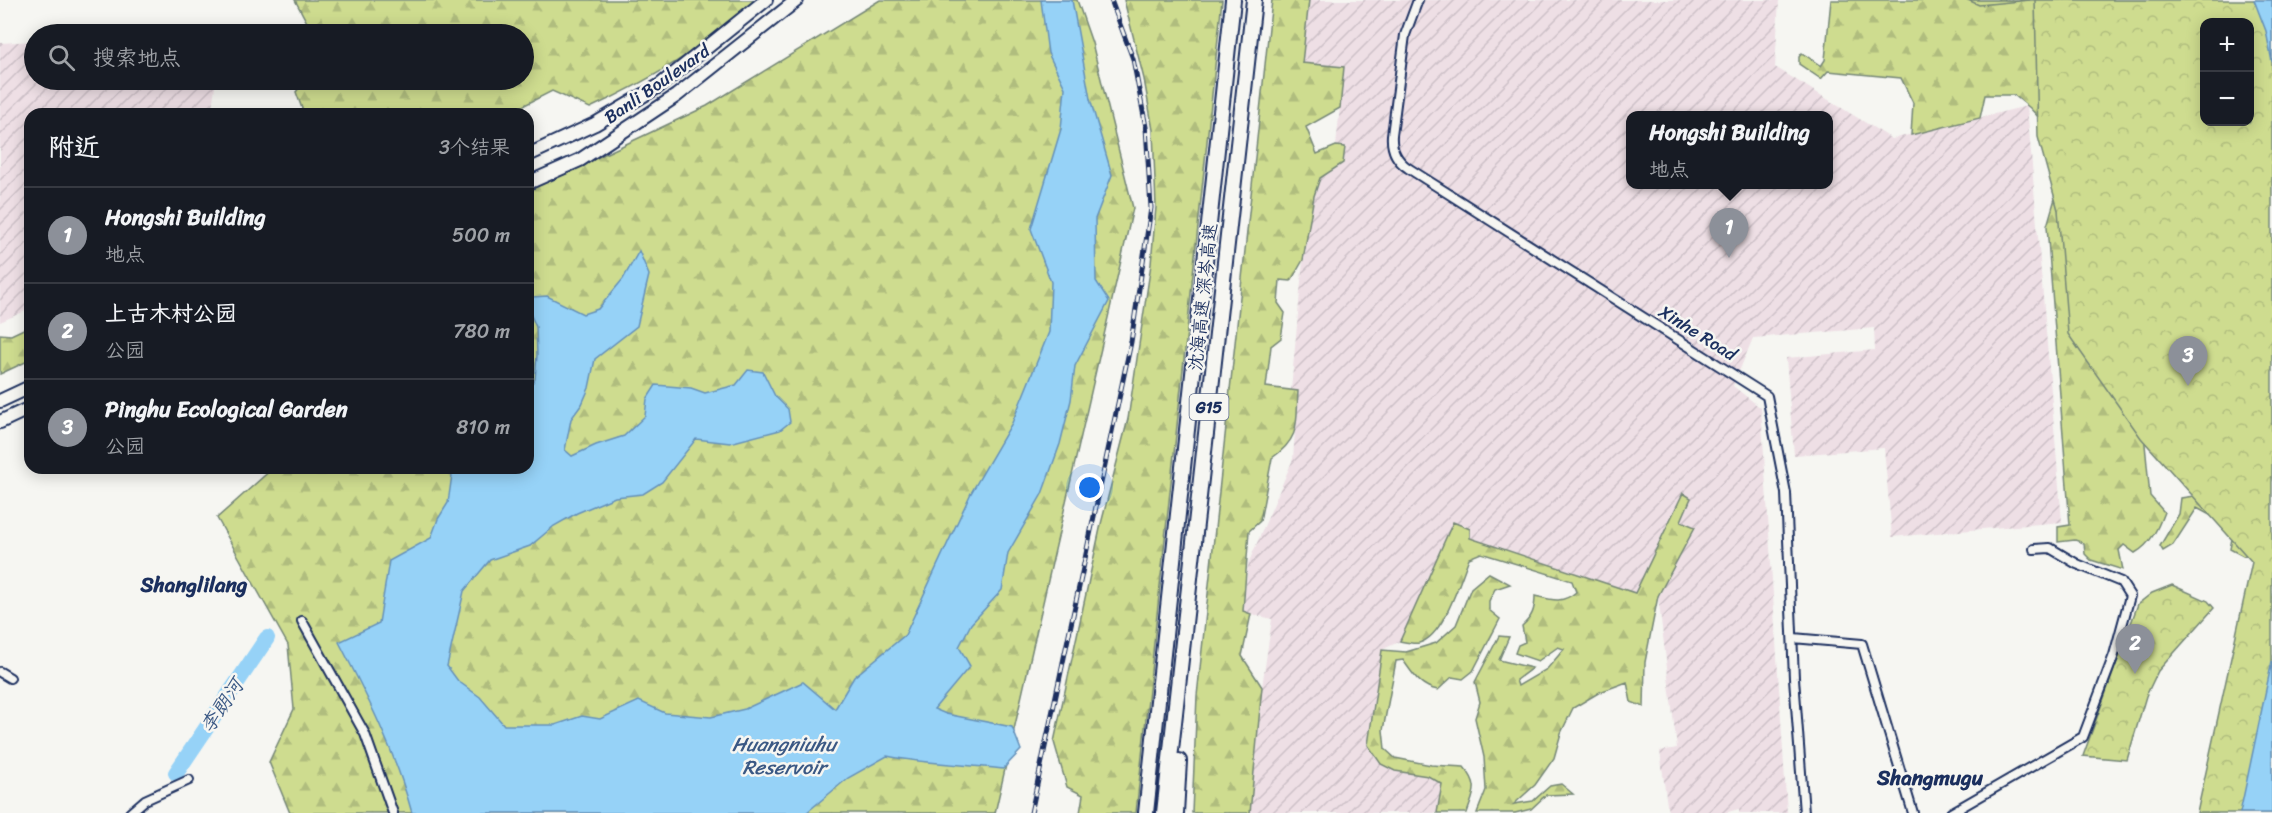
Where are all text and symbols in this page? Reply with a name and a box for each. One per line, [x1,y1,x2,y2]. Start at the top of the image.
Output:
map controls [2200,18,2254,126]
button: + [2200,18,2254,72]
search box [24,24,534,90]
street label: Banli Boulevard [597,35,718,133]
text: 搜索地点 [93,38,181,77]
icon: search [45,41,78,74]
button: − [2200,72,2254,126]
popup [1626,111,1833,189]
text: Hongshi Building [1649,113,1810,152]
text: 附近 [48,124,100,170]
text: 3个结果 [439,130,510,165]
text: 地点 [1649,152,1689,187]
text: Hongshi Building [105,198,266,237]
pin: 1 [1710,208,1748,258]
text: 1 [63,218,72,253]
text: 500 m [452,218,510,253]
street label: 沈海高速 深岑高速 [1179,221,1227,373]
text: 地点 [105,237,145,272]
text: 上古木村公园 [105,294,237,333]
street label: Xinhe Road [1652,296,1745,370]
text: 2 [62,314,73,349]
text: 780 m [453,314,510,349]
text: 公园 [105,333,145,368]
pin: 3 [2168,336,2208,386]
text: Pinghu Ecological Garden [105,390,348,429]
road number: G15 [1190,394,1228,420]
text: 3 [62,410,73,445]
text: 810 m [456,410,510,445]
text: 公园 [105,429,145,464]
your location [1075,473,1104,502]
district label: Shanglilang [140,566,248,604]
pin: 2 [2116,624,2154,674]
water label: 李朗河 [191,669,255,741]
water label: Huangniuhu Reservoir [732,727,838,785]
district label: Shangmugu [1876,759,1984,797]

